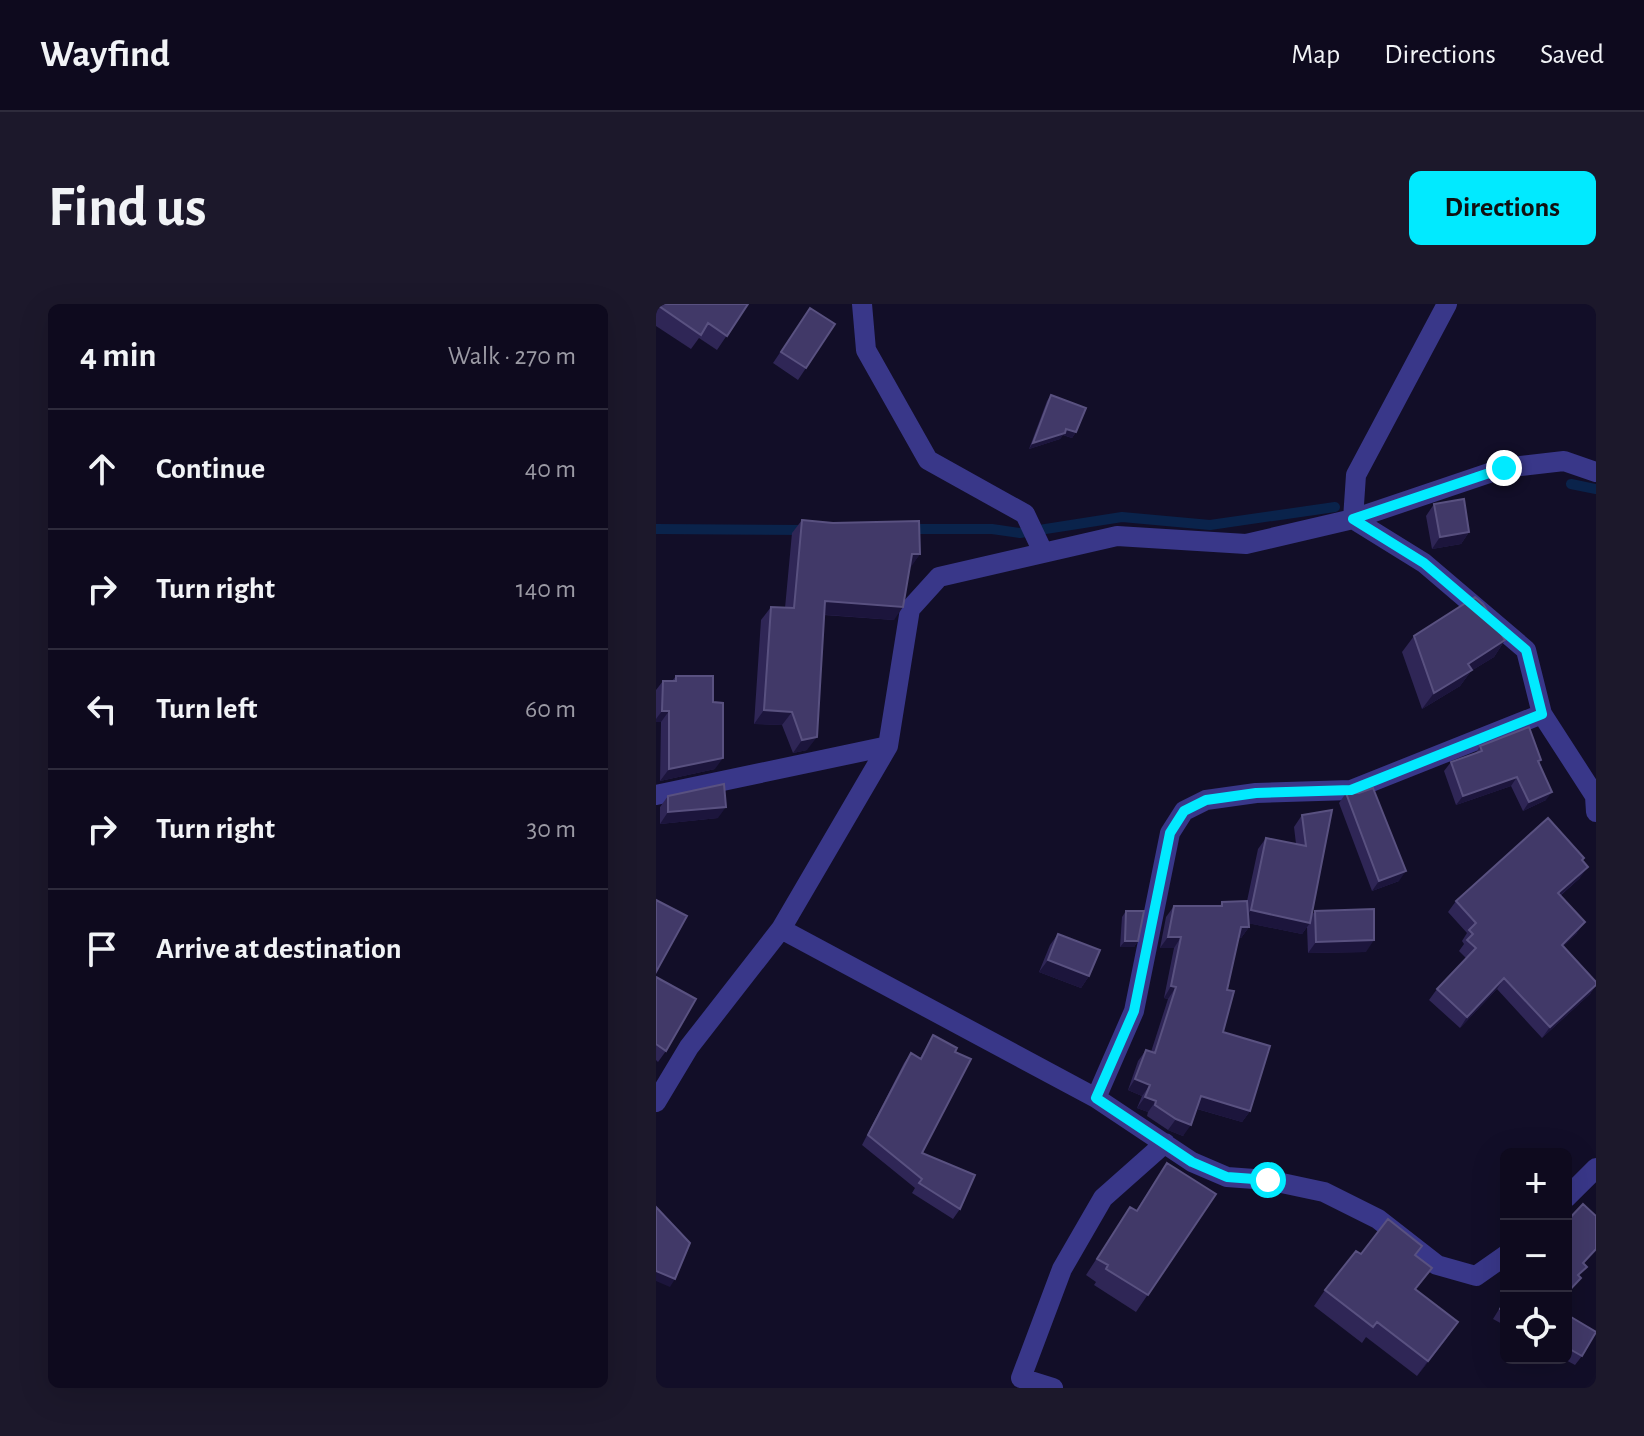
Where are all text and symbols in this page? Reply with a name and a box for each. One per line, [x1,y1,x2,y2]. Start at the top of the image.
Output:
text: Wayfind [40,36,170,74]
text: Map [1291,41,1340,69]
text: Directions [1384,41,1496,69]
text: Saved [1540,41,1604,69]
button: Directions [1409,171,1596,245]
text: Find us [48,180,206,236]
text: 4 min [80,339,157,373]
text: Walk · 270 m [448,343,576,369]
icon: ahead [80,447,124,491]
route end [1486,450,1522,486]
text: Continue [156,454,265,484]
text: 40 m [525,456,576,482]
icon: right [80,567,124,611]
text: Turn right [156,574,275,604]
text: 140 m [516,576,576,602]
icon: left [80,687,124,731]
text: Turn left [156,694,257,724]
text: 60 m [525,696,576,722]
icon: right [80,807,124,851]
text: Turn right [156,814,275,844]
text: 30 m [526,816,576,842]
icon: arrive [80,927,124,971]
text: Arrive at destination [156,934,402,964]
map controls [1500,1148,1572,1364]
button: + [1500,1148,1572,1220]
route start [1250,1162,1286,1198]
button: − [1500,1220,1572,1292]
button: locate [1500,1292,1572,1364]

